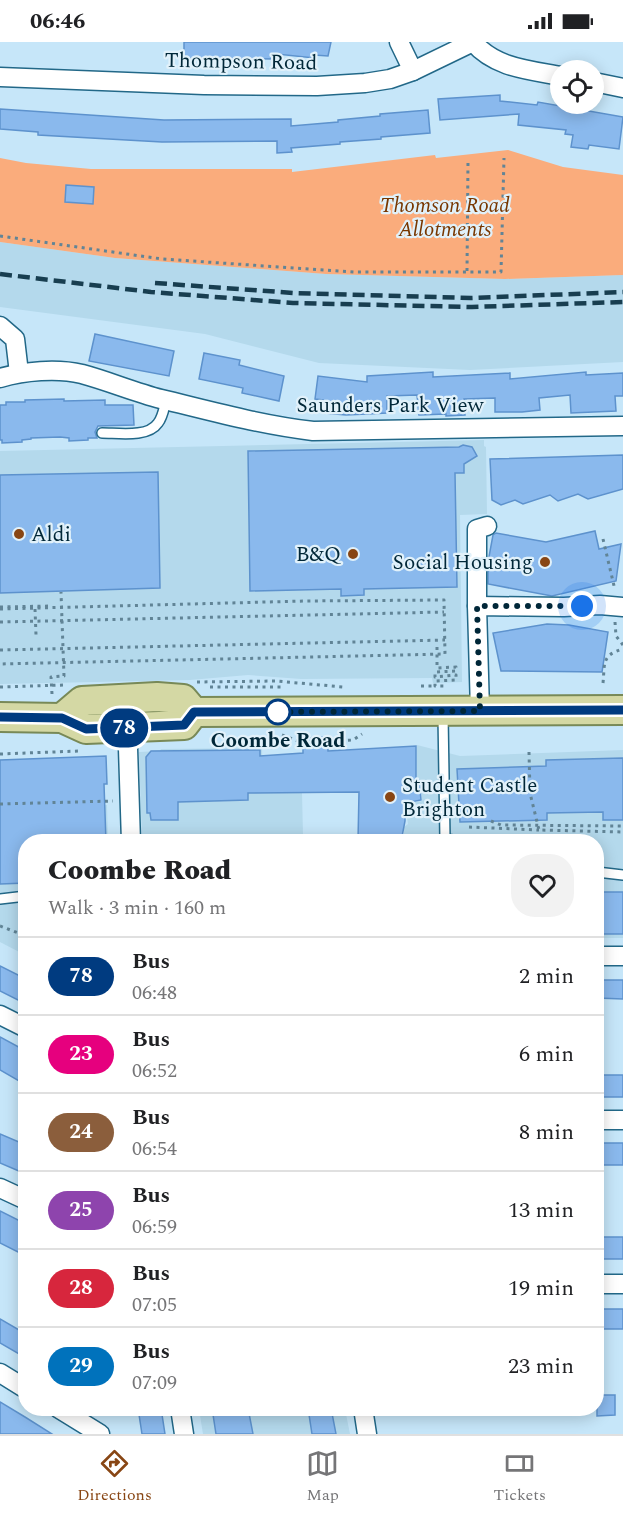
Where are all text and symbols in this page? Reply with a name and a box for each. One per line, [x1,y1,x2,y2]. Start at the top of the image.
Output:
text: 06:46 [30,5,85,38]
street label: Thompson Road [164,45,318,79]
map controls [550,60,604,114]
button: locate [550,60,604,114]
park label: Thomson Road Allotments [380,190,510,246]
street label: Saunders Park View [296,390,485,422]
place label: Aldi [31,519,71,551]
marker: Aldi [12,527,26,541]
place label: B&Q [296,539,341,571]
marker: B&Q [346,547,360,561]
place label: Social Housing [392,547,533,579]
marker: Social Housing [538,555,552,569]
your location [567,591,597,621]
marker: Coombe Road [265,699,291,725]
line badge: 78 [97,708,151,748]
text: 78 [112,712,136,744]
place label: Coombe Road [211,725,345,757]
place label: Student Castle Brighton [402,770,538,826]
marker: Student Castle Brighton [383,790,397,804]
text: Coombe Road [48,849,232,892]
button: heart [511,854,574,917]
text: Walk · 3 min · 160 m [48,893,226,923]
text: Bus [132,945,170,978]
text: 78 [69,960,93,992]
text: 2 min [519,960,574,993]
text: 06:48 [132,978,177,1008]
text: Bus [132,1023,170,1056]
text: 23 [69,1038,93,1070]
text: 6 min [519,1038,574,1071]
text: 06:52 [132,1056,177,1086]
text: Bus [132,1101,170,1134]
text: 24 [69,1116,93,1148]
text: 8 min [519,1116,574,1149]
text: 06:54 [132,1134,177,1164]
text: Bus [132,1179,170,1212]
text: 25 [69,1194,93,1226]
text: 13 min [508,1194,574,1227]
text: 06:59 [132,1212,177,1242]
text: Bus [132,1257,170,1290]
text: 28 [69,1272,93,1304]
text: 19 min [508,1272,574,1305]
text: 07:05 [132,1290,177,1320]
text: Bus [132,1335,170,1368]
text: 29 [69,1350,93,1382]
text: 23 min [508,1350,574,1383]
text: 07:09 [132,1368,177,1398]
tab: Directions [77,1447,152,1507]
tab: Map [306,1447,339,1507]
tab: Tickets [493,1447,546,1507]

